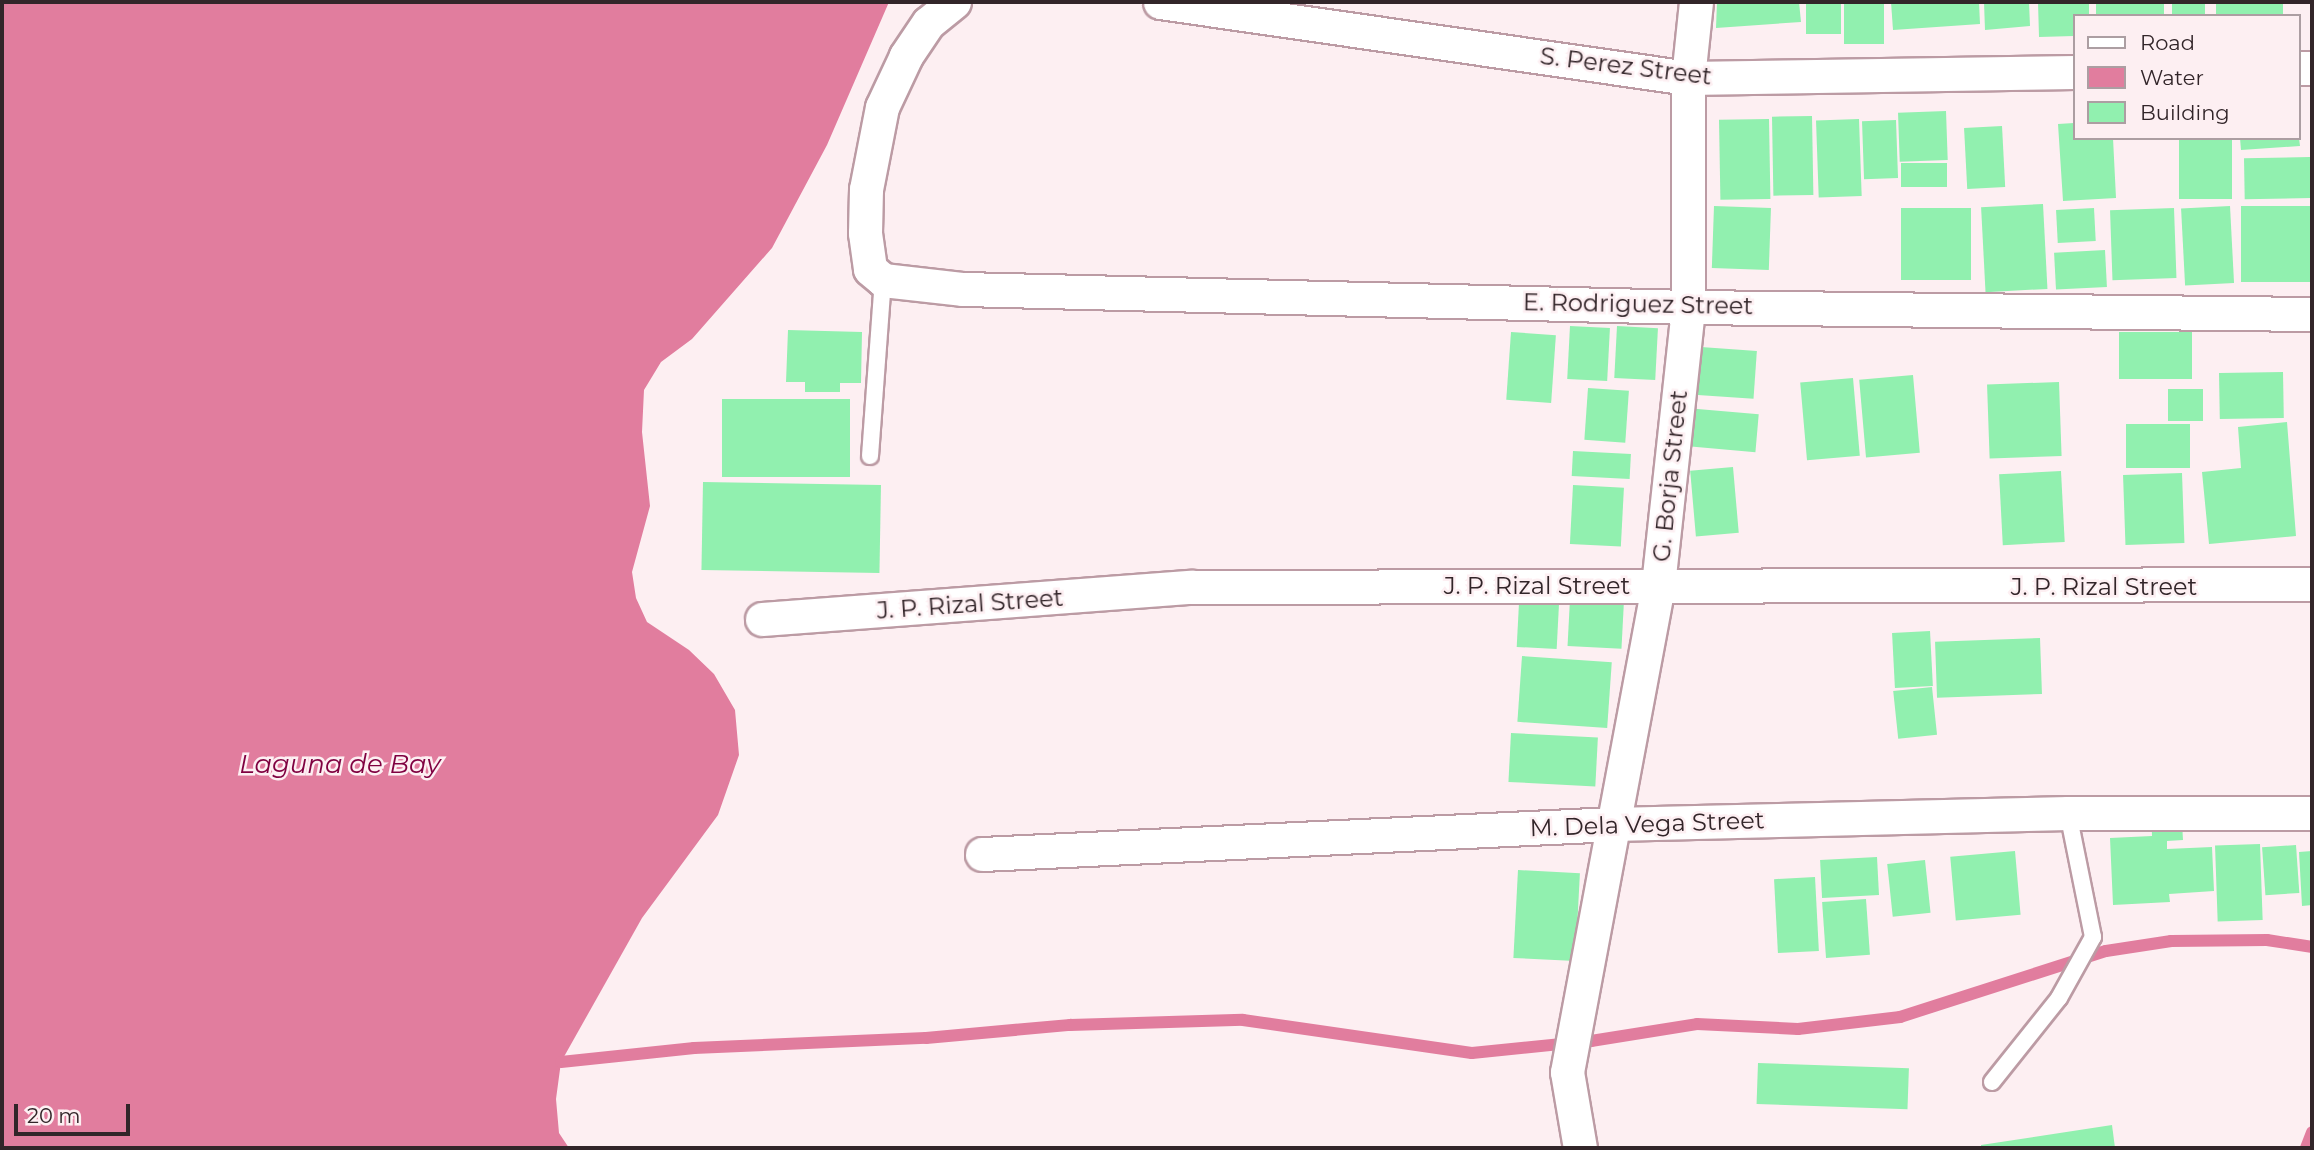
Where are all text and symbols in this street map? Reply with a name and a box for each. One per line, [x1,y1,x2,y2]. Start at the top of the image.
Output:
legend [2072,14,2300,140]
text: Road [2140,30,2195,55]
street label: S. Perez Street [1538,41,1714,91]
text: Water [2140,65,2204,90]
text: Building [2140,100,2230,125]
street label: E. Rodriguez Street [1523,288,1753,320]
street label: G. Borja Street [1647,389,1693,563]
street label: J. P. Rizal Street [1444,572,1630,600]
street label: J. P. Rizal Street [2011,573,2197,601]
street label: J. P. Rizal Street [876,583,1064,625]
water label: Laguna de Bay [239,749,441,781]
street label: M. Dela Vega Street [1529,806,1765,842]
scale bar [18,1090,133,1134]
text: 20 m [27,1103,81,1128]

